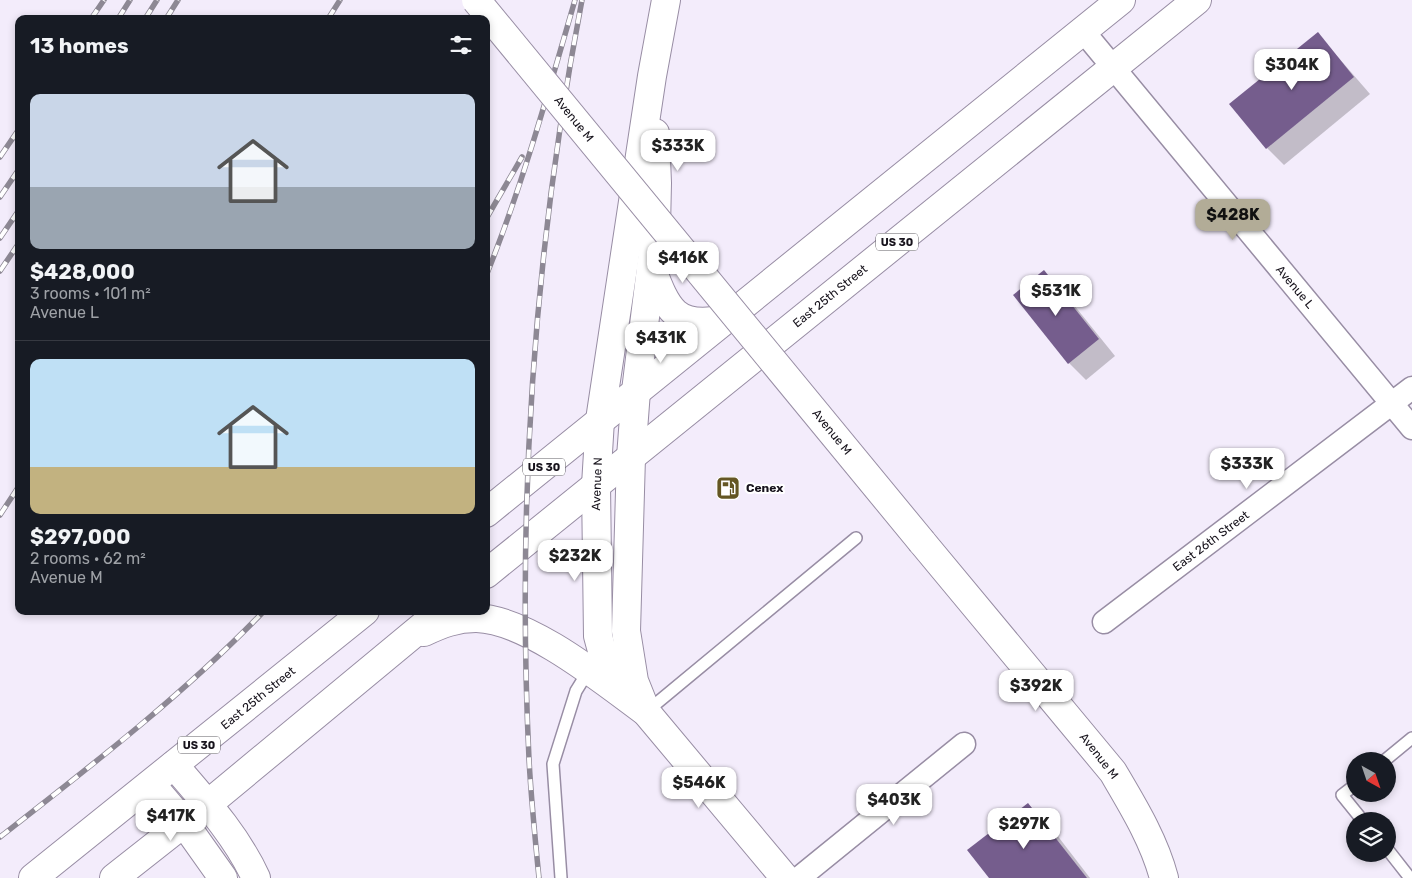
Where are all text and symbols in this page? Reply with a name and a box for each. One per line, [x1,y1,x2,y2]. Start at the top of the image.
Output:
icon: filters [447,31,475,59]
text: 13 homes [30,33,129,58]
pin: $304K [1257,48,1327,91]
text: $304K [1265,55,1319,74]
street label: Avenue M [551,93,597,145]
icon: home [208,126,298,216]
pin: $333K [643,130,713,172]
text: $333K [652,136,704,155]
pin: $428K [1198,198,1268,241]
text: $428K [1206,205,1260,224]
road number: US 30 [876,233,918,250]
pin: $416K [648,242,718,284]
text: $416K [658,248,708,267]
text: $428,000 [30,259,135,284]
street label: East 25th Street [790,262,870,330]
street label: Avenue L [1273,263,1317,311]
pin: $531K [1021,274,1091,317]
text: $531K [1031,281,1081,300]
text: 3 rooms · 101 m² [30,284,151,303]
text: Avenue L [30,303,99,322]
pin: $431K [626,322,696,364]
text: $431K [636,328,686,347]
icon: home [208,392,298,482]
street label: Avenue M [809,406,855,458]
pin: $333K [1212,448,1282,490]
text: $333K [1221,454,1273,473]
street label: Avenue N [589,457,605,511]
road number: US 30 [523,458,565,476]
fuel station icon: Cenex [715,475,741,501]
place label: Cenex [746,481,783,495]
street label: East 26th Street [1170,508,1252,574]
text: $297,000 [30,524,131,549]
pin: $232K [540,540,610,582]
text: $232K [549,546,601,565]
text: 2 rooms · 62 m² [30,549,146,568]
text: Avenue M [30,568,103,587]
street label: East 25th Street [218,664,298,732]
pin: $392K [1001,670,1071,712]
text: $392K [1010,676,1062,695]
street label: Avenue M [1077,730,1121,782]
road number: US 30 [178,736,220,754]
north arrow [1346,752,1396,802]
map controls [1346,752,1396,862]
pin: $546K [664,766,734,809]
text: $546K [673,773,725,792]
pin: $403K [859,784,929,826]
text: $403K [867,790,921,809]
pin: $417K [136,800,206,842]
text: $417K [147,806,195,825]
pin: $297K [989,808,1059,850]
button: layers [1346,812,1396,862]
text: $297K [998,814,1050,833]

